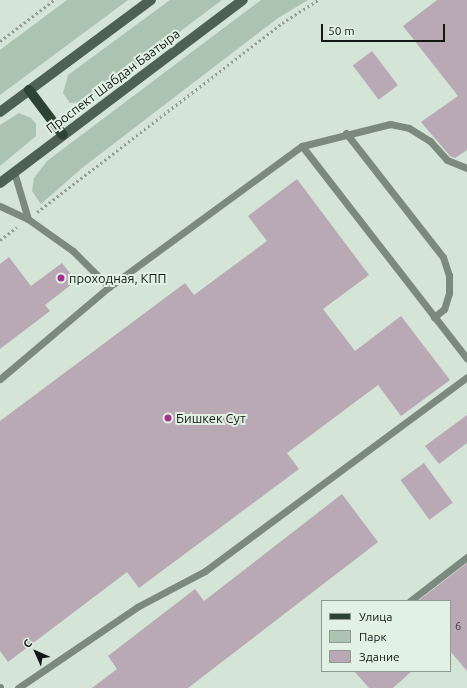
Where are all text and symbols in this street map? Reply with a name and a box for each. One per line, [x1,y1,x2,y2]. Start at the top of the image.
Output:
scale bar [323,16,447,42]
text: 50 m [328,24,355,37]
street label: Проспект Шабдан Баатыра [43,26,183,136]
place label: проходная, КПП [69,270,166,286]
marker: проходная, КПП [56,273,66,283]
place label: Бишкек Сут [176,410,246,426]
marker: Бишкек Сут [163,413,173,423]
legend [321,600,451,672]
text: Улица [359,610,392,623]
house number: 6 [455,619,461,633]
text: Парк [359,630,387,643]
north arrow [16,632,56,672]
text: С [21,637,34,650]
text: Здание [359,650,400,663]

